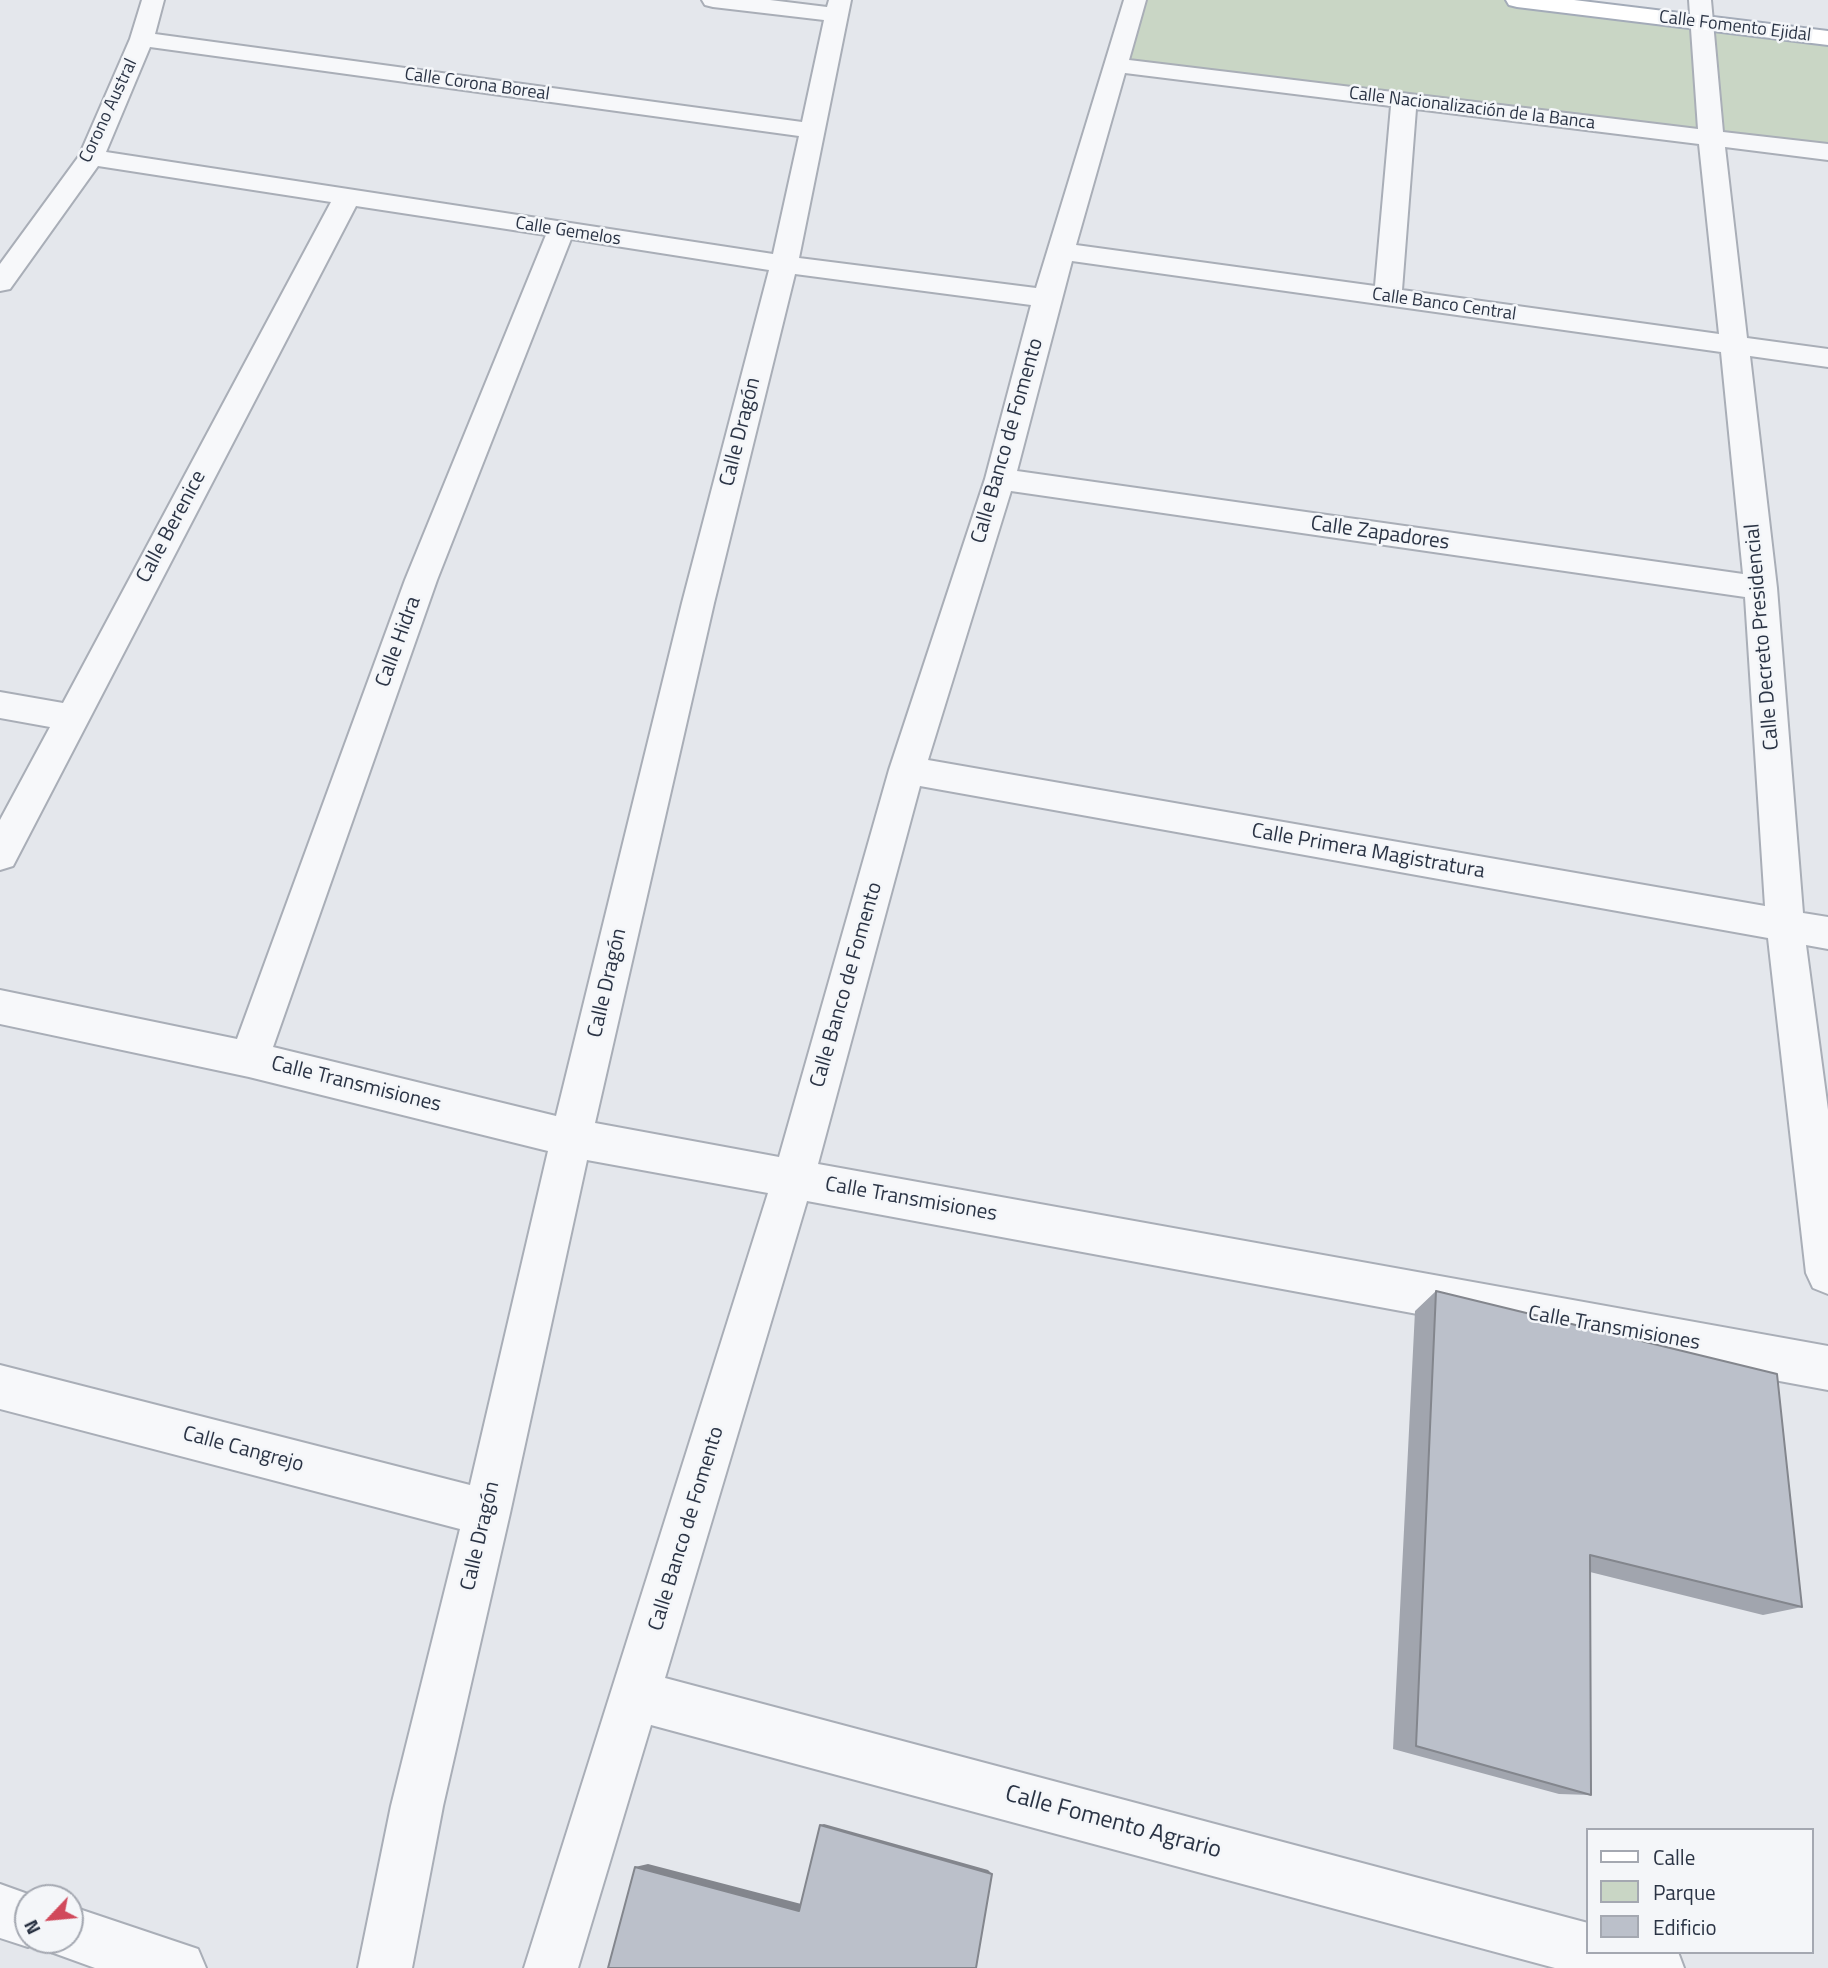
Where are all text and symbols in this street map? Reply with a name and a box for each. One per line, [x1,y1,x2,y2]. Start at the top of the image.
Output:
street label: Calle Fomento Ejidal [1658,7,1812,47]
street label: Corono Austral [76,56,142,166]
street label: Calle Corona Boreal [403,64,551,106]
street label: Calle Nacionalización de la Banca [1348,83,1596,135]
street label: Calle Gemelos [514,213,622,251]
street label: Calle Banco Central [1371,284,1517,326]
street label: Calle Banco de Fomento [967,336,1049,546]
street label: Calle Dragón [715,375,767,489]
street label: Calle Berenice [132,467,212,587]
street label: Calle Zapadores [1309,512,1451,556]
street label: Calle Decreto Presidencial [1741,523,1785,751]
street label: Calle Hidra [371,593,427,691]
street label: Calle Primera Magistratura [1249,819,1487,885]
street label: Calle Banco de Fomento [806,880,888,1090]
street label: Calle Dragón [583,926,633,1040]
street label: Calle Transmisiones [268,1052,444,1118]
street label: Calle Transmisiones [823,1172,999,1228]
street label: Calle Transmisiones [1526,1301,1702,1357]
street label: Calle Cangrejo [180,1422,306,1478]
street label: Calle Banco de Fomento [644,1424,730,1634]
street label: Calle Dragón [456,1479,506,1593]
street label: Calle Fomento Agrario [1002,1780,1224,1866]
legend [1587,1828,1814,1954]
text: Calle [1653,1841,1695,1873]
text: Parque [1653,1876,1716,1908]
north arrow [14,1884,84,1954]
text: Edificio [1653,1911,1717,1943]
text: N [16,1915,47,1940]

